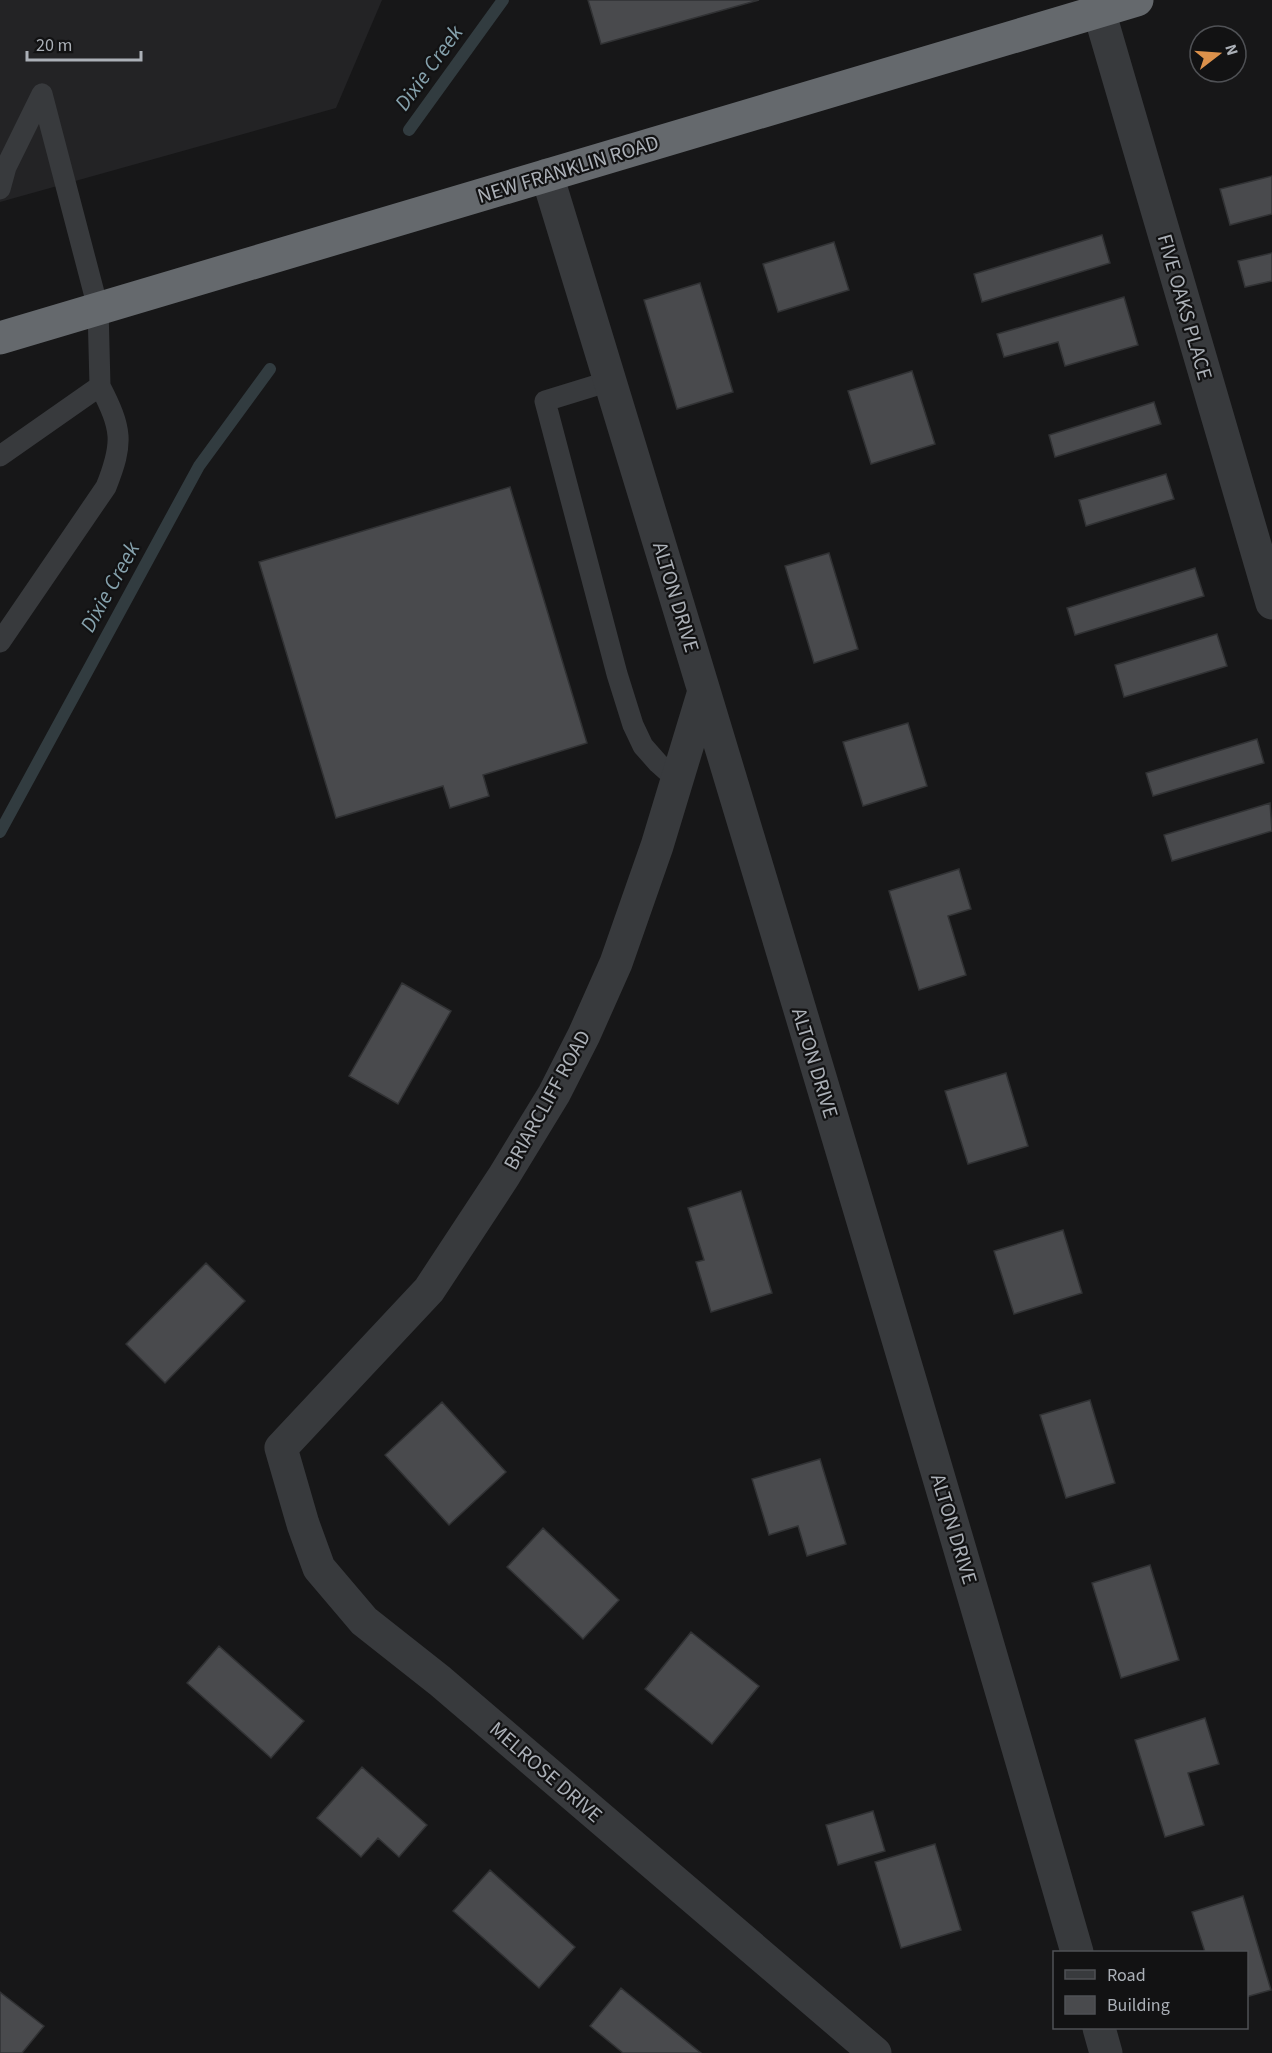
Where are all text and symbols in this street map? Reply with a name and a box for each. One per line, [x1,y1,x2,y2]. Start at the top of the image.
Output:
water label: Dixie Creek [387,18,471,117]
scale bar [27,24,141,62]
north arrow [1188,24,1248,84]
text: 20 m [36,33,72,58]
text: N [1219,42,1243,58]
street label: NEW FRANKLIN ROAD [474,127,662,211]
street label: FIVE OAKS PLACE [1150,230,1220,384]
water label: Dixie Creek [72,536,148,638]
street label: ALTON DRIVE [645,538,707,656]
street label: ALTON DRIVE [784,1004,846,1122]
street label: BRIARCLIFF ROAD [496,1025,598,1175]
street label: ALTON DRIVE [923,1470,985,1588]
street label: MELROSE DRIVE [483,1714,609,1830]
legend [1053,1951,1248,2029]
text: Road [1107,1963,1146,1988]
text: Building [1107,1993,1170,2018]

